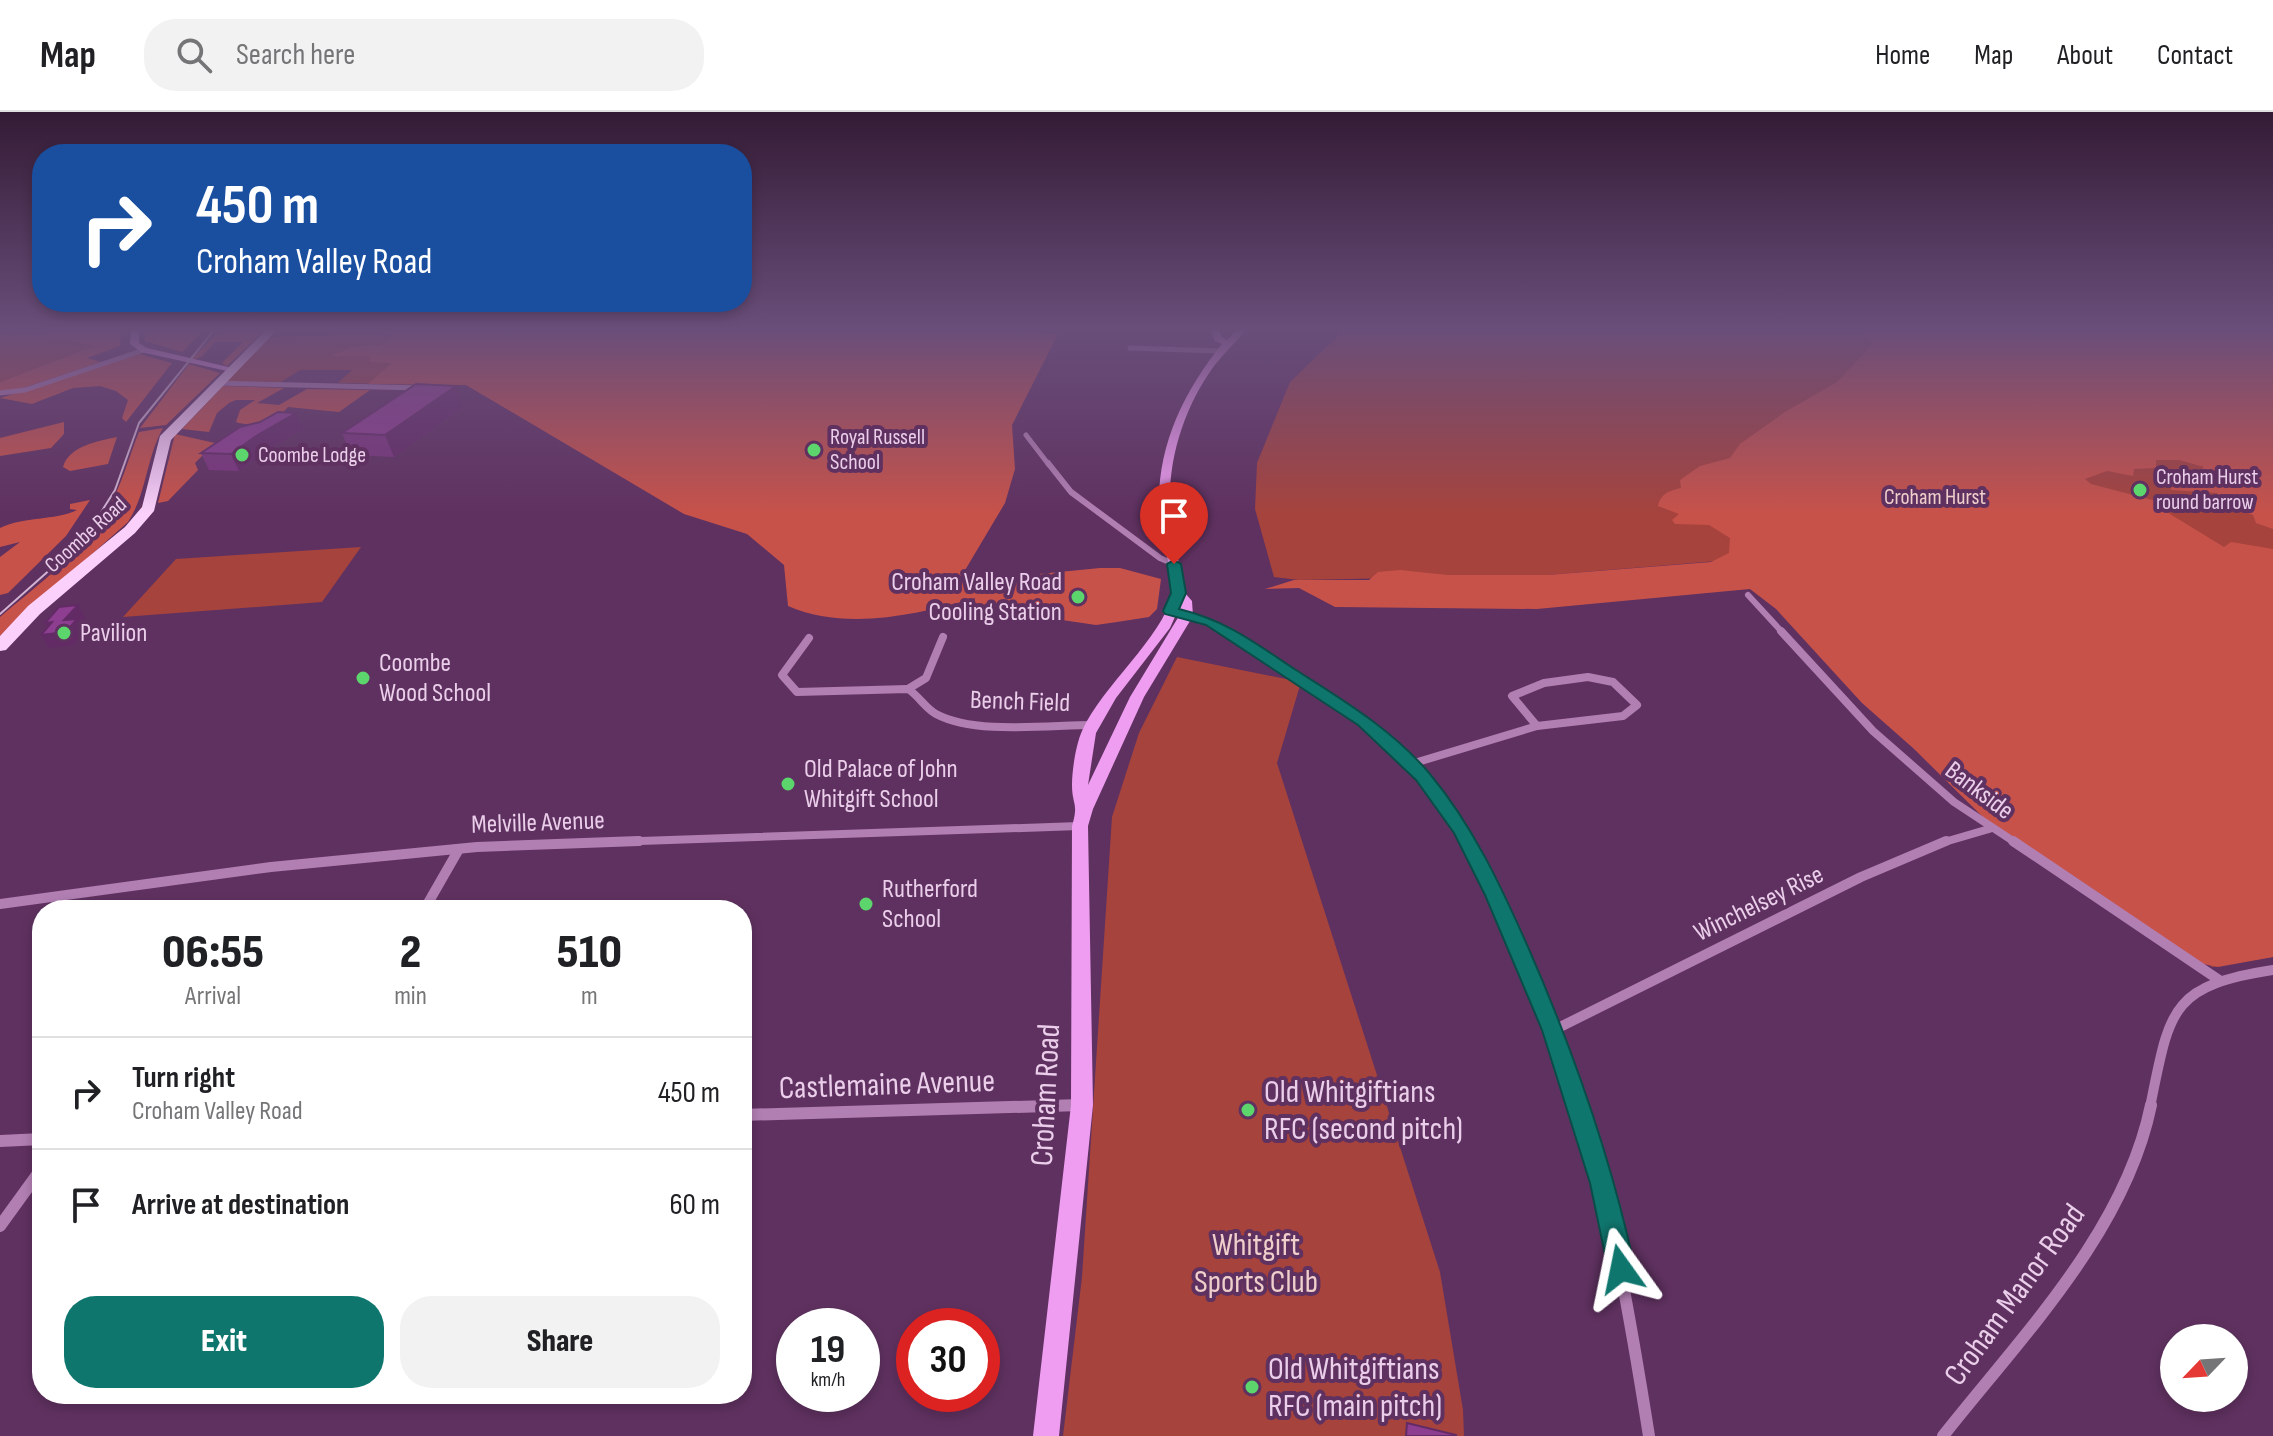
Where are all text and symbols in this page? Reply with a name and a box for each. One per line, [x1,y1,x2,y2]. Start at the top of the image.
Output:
search box [144,19,704,91]
text: Map [40,33,96,78]
icon: search [172,33,216,77]
text: Search here [236,37,355,73]
text: Home [1875,39,1930,72]
text: Map [1974,39,2013,72]
text: About [2057,39,2113,72]
text: Contact [2157,39,2233,72]
text: 450 m [196,173,319,240]
icon: right [64,176,168,280]
text: Croham Valley Road [196,241,432,284]
place label: Royal Russell School [830,424,925,476]
marker: Royal Russell School [805,441,823,459]
place label: Coombe Lodge [258,442,366,469]
marker: Coombe Lodge [233,446,251,464]
place label: Croham Hurst round barrow [2156,464,2258,516]
marker: Croham Hurst round barrow [2131,481,2149,499]
pin [1140,482,1208,564]
park label: Croham Hurst [1884,484,1986,511]
street label: Coombe Road [39,491,133,579]
icon: arrive [1152,494,1196,538]
place label: Croham Valley Road Cooling Station [891,567,1062,628]
marker: Croham Valley Road Cooling Station [1069,588,1087,606]
place label: Pavilion [80,618,148,649]
marker: Pavilion [55,624,73,642]
place label: Coombe Wood School [379,648,491,709]
marker: Coombe Wood School [354,669,372,687]
street label: Bench Field [969,685,1071,719]
place label: Old Palace of John Whitgift School [804,754,958,815]
street label: Bankside [1939,755,2019,827]
marker: Old Palace of John Whitgift School [779,775,797,793]
street label: Melville Avenue [471,805,605,841]
street label: Winchelsey Rise [1689,859,1829,949]
place label: Rutherford School [882,874,978,935]
marker: Rutherford School [857,895,875,913]
text: 06:55 [162,924,264,981]
text: 2 [400,924,421,981]
text: 510 [557,924,622,981]
text: Arrival [185,981,241,1012]
text: min [394,981,427,1012]
text: m [581,981,598,1012]
street label: Croham Road [1023,1023,1069,1167]
text: Turn right [132,1060,235,1096]
street label: Castlemaine Avenue [778,1062,996,1108]
icon: right [64,1071,108,1115]
place label: Old Whitgiftians RFC (second pitch) [1264,1073,1463,1149]
text: 450 m [658,1075,720,1111]
text: Croham Valley Road [132,1096,303,1127]
marker: Old Whitgiftians RFC (second pitch) [1239,1101,1257,1119]
icon: arrive [64,1183,108,1227]
text: Arrive at destination [132,1187,349,1223]
text: 60 m [669,1187,720,1223]
street label: Croham Manor Road [1936,1197,2094,1393]
park label: Whitgift Sports Club [1194,1226,1318,1302]
position arrow [1579,1227,1663,1311]
button: Exit [64,1296,384,1388]
button: Share [400,1296,720,1388]
speed limit sign: 30 [896,1308,1000,1412]
north arrow [2160,1324,2248,1412]
map controls [2160,1324,2248,1412]
text: 19 [811,1326,845,1374]
place label: Old Whitgiftians RFC (main pitch) [1268,1350,1442,1426]
text: km/h [811,1368,845,1392]
marker: Old Whitgiftians RFC (main pitch) [1243,1378,1261,1396]

